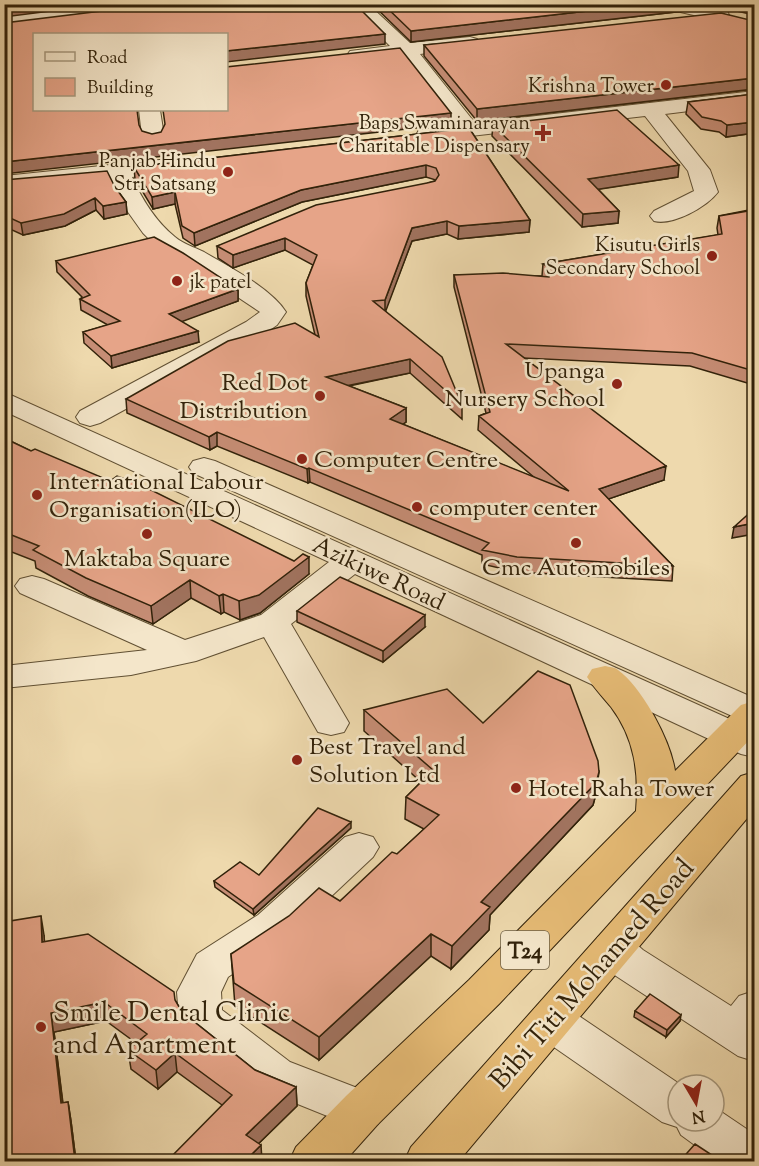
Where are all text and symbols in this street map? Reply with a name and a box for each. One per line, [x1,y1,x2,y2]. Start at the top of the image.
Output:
legend [33,33,228,111]
text: Road [87,46,127,72]
place label: Krishna Tower [528,73,654,102]
text: Building [87,76,153,102]
marker: Krishna Tower [659,78,673,92]
place label: Baps Swaminarayan Charitable Dispensary [339,110,530,162]
marker: Baps Swaminarayan Charitable Dispensary [534,124,552,142]
place label: Panjab Hindu Stri Satsang [99,148,216,200]
marker: Panjab Hindu Stri Satsang [221,165,235,179]
place label: Kisutu Girls Secondary School [545,232,700,284]
marker: Kisutu Girls Secondary School [705,249,719,263]
place label: jk patel [189,269,252,298]
marker: jk patel [170,274,184,288]
place label: Upanga Nursery School [445,355,605,417]
place label: Red Dot Distribution [180,367,308,429]
marker: Upanga Nursery School [610,377,624,391]
marker: Red Dot Distribution [313,389,327,403]
place label: Computer Centre [314,444,498,478]
marker: Computer Centre [295,452,309,466]
place label: International Labour Organisation(ILO) [49,466,264,528]
marker: International Labour Organisation(ILO) [30,488,44,502]
place label: computer center [429,492,598,526]
marker: computer center [410,500,424,514]
marker: Maktaba Square [140,527,154,541]
street label: Azikiwe Road [306,529,450,621]
marker: Cmc Automobiles [569,536,583,550]
place label: Maktaba Square [64,543,230,577]
place label: Cmc Automobiles [482,552,670,586]
place label: Best Travel and Solution Ltd [309,731,466,793]
marker: Best Travel and Solution Ltd [290,753,304,767]
place label: Hotel Raha Tower [528,773,714,807]
marker: Hotel Raha Tower [509,781,523,795]
street label: Bibi Titi Mohamed Road [482,851,705,1099]
road number: T24 [501,931,549,969]
place label: Smile Dental Clinic and Apartment [53,994,290,1066]
marker: Smile Dental Clinic and Apartment [34,1020,48,1034]
north arrow [666,1073,726,1133]
text: N [690,1103,706,1128]

